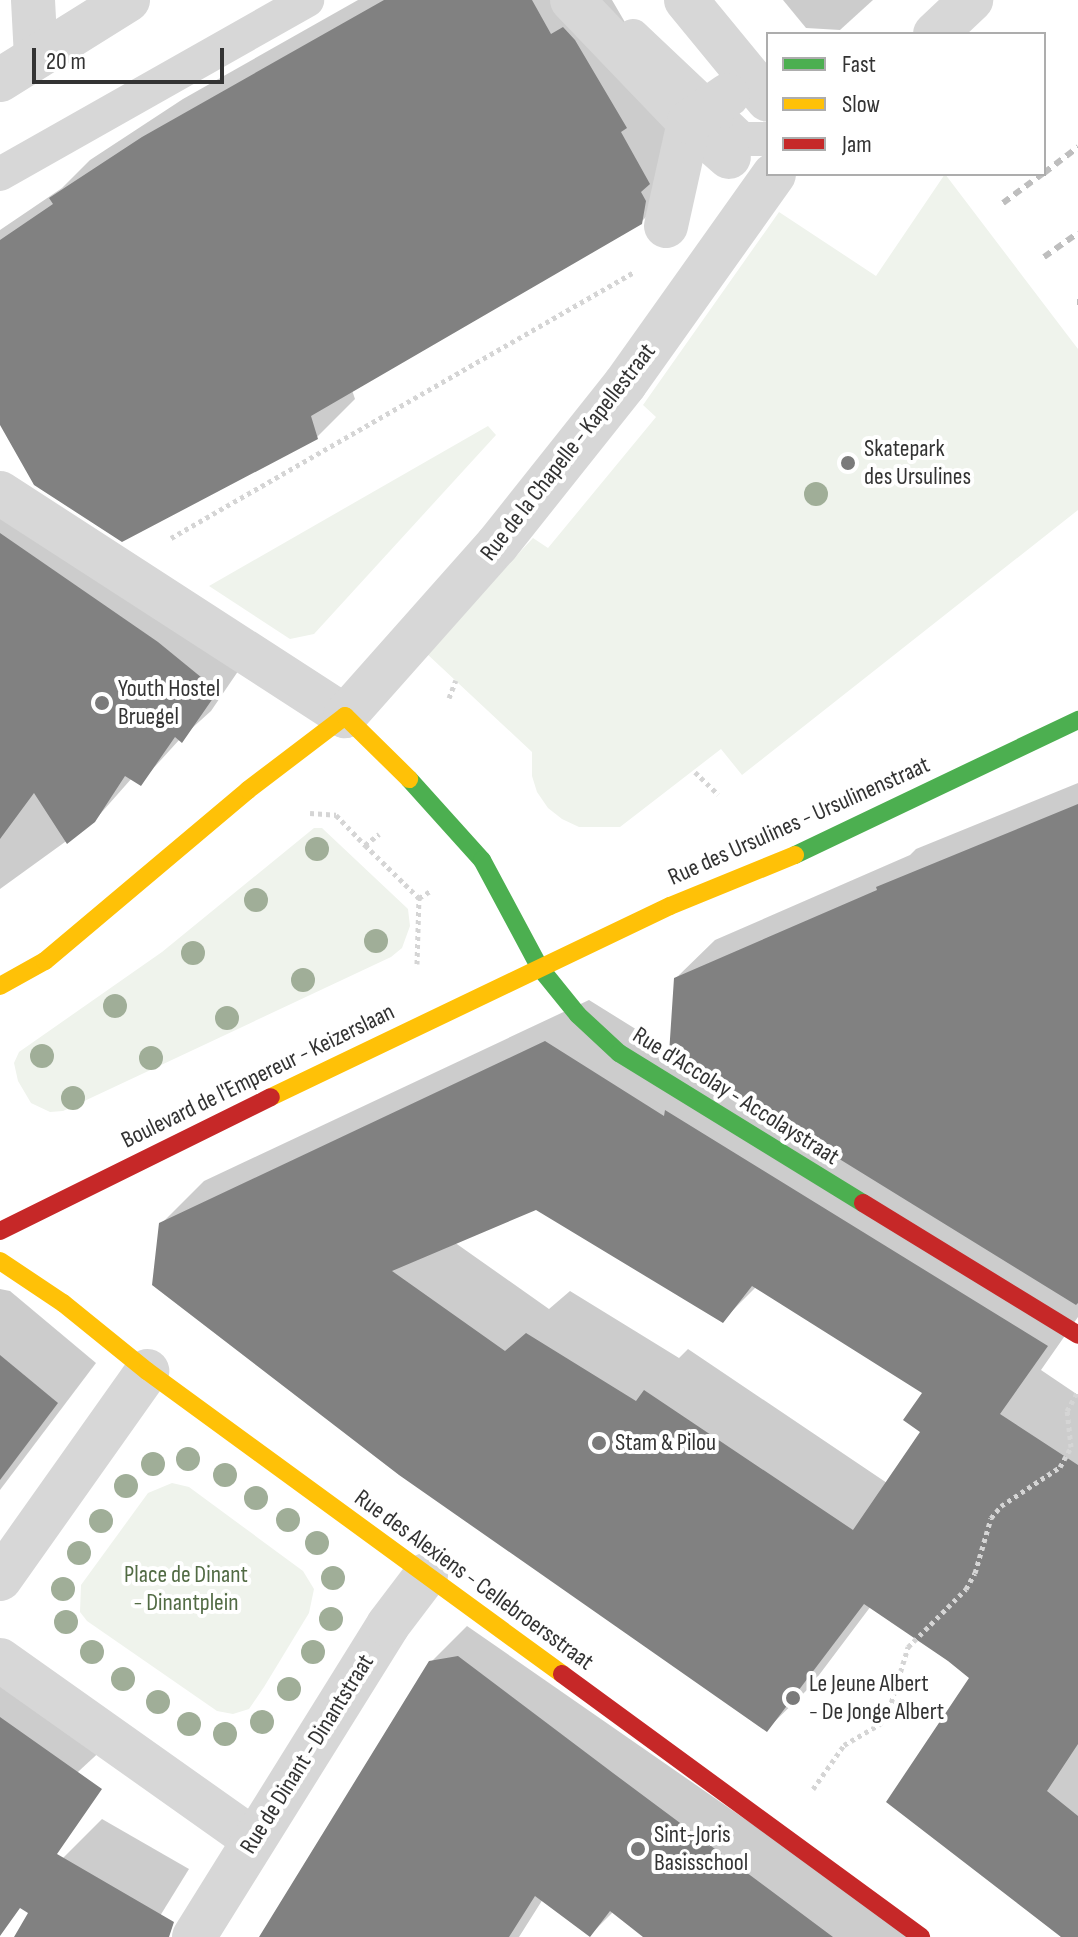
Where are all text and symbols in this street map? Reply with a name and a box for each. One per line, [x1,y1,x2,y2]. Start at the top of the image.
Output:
scale bar [36,32,228,82]
legend [766,32,1046,176]
text: 20 m [46,47,86,76]
text: Fast [842,50,876,79]
text: Slow [842,90,880,119]
text: Jam [842,130,872,159]
street label: Rue de la Chapelle - Kapellestraat [474,338,662,566]
place label: Skatepark des Ursulines [864,435,971,491]
marker: Skatepark des Ursulines [839,454,857,472]
place label: Youth Hostel Bruegel [118,675,220,731]
marker: Youth Hostel Bruegel [93,694,111,712]
street label: Rue des Ursulines - Ursulinenstraat [664,750,934,892]
street label: Boulevard de l'Empereur - Keizerslaan [117,997,399,1155]
street label: Rue d'Accolay - Accolaystraat [628,1021,844,1171]
place label: Stam & Pilou [615,1429,716,1457]
marker: Stam & Pilou [590,1434,608,1452]
street label: Rue des Alexiens - Cellebroersstraat [349,1484,599,1676]
park label: Place de Dinant - Dinantplein [124,1561,248,1617]
street label: Rue de Dinant - Dinantstraat [234,1649,380,1859]
place label: Le Jeune Albert - De Jonge Albert [809,1670,944,1726]
marker: Le Jeune Albert - De Jonge Albert [784,1689,802,1707]
place label: Sint-Joris Basisschool [654,1821,748,1877]
marker: Sint-Joris Basisschool [629,1840,647,1858]

